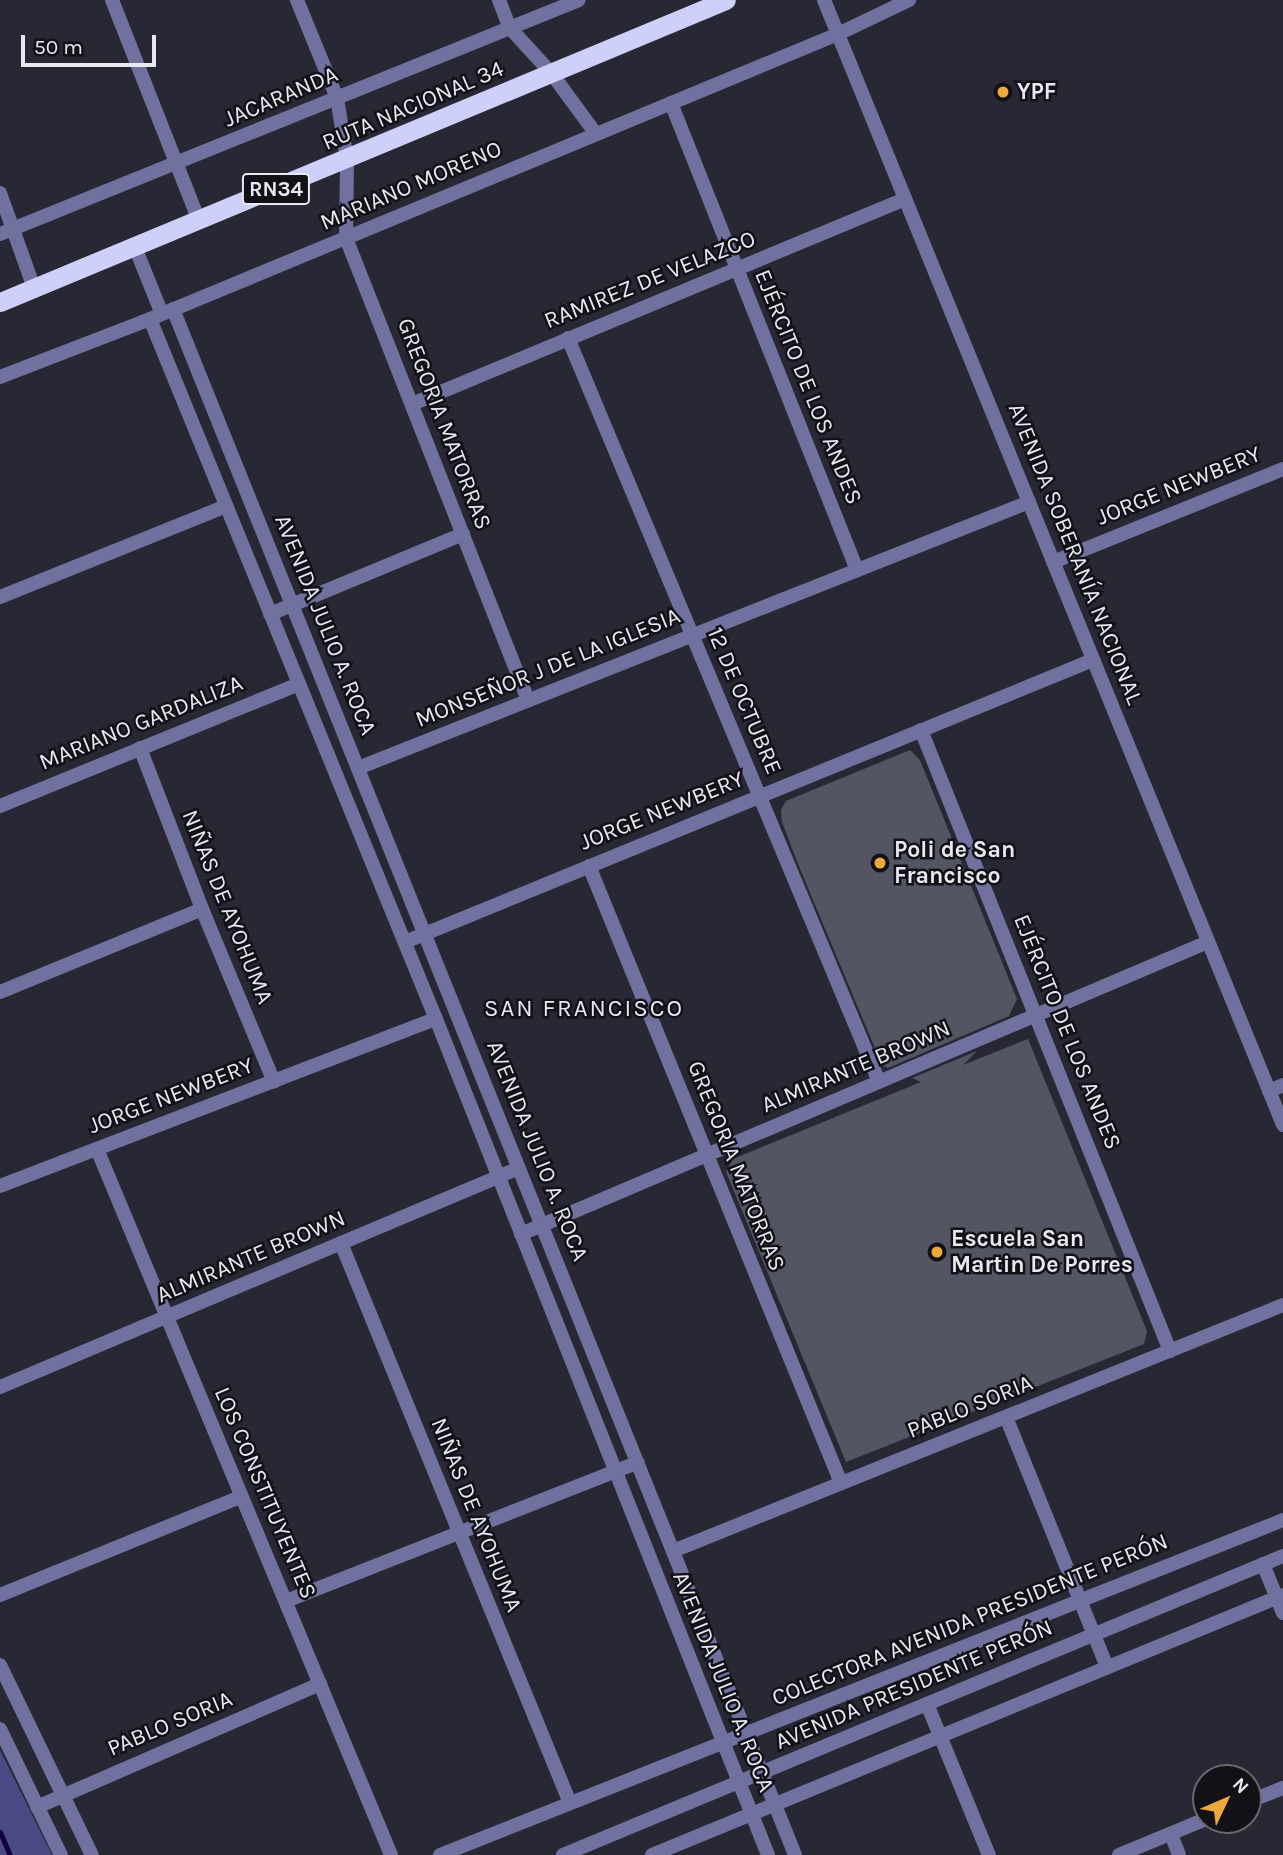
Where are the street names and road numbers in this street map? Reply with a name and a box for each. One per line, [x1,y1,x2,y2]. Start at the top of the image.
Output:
street label: RUTA NACIONAL 34 [318,55,508,157]
street label: JACARANDA [220,61,342,133]
street label: MARIANO MORENO [316,135,506,237]
road number: RN34 [241,172,311,206]
street label: RAMIREZ DE VELAZCO [540,225,760,335]
street label: EJÉRCITO DE LOS ANDES [748,265,868,509]
street label: GREGORIA MATORRAS [391,314,497,534]
street label: AVENIDA SOBERANÍA NACIONAL [1002,399,1148,709]
street label: JORGE NEWBERY [1093,441,1265,531]
street label: AVENIDA JULIO A. ROCA [268,511,382,739]
street label: MONSEÑOR J DE LA IGLESIA [412,602,684,734]
street label: 12 DE OCTUBRE [701,623,787,779]
street label: MARIANO GARDALIZA [35,670,247,776]
street label: JORGE NEWBERY [576,766,748,856]
street label: NIÑAS DE AYOHUMA [175,806,279,1008]
street label: EJÉRCITO DE LOS ANDES [1007,910,1127,1154]
street label: ALMIRANTE BROWN [757,1015,955,1119]
street label: AVENIDA JULIO A. ROCA [480,1037,594,1265]
street label: JORGE NEWBERY [85,1052,257,1140]
street label: GREGORIA MATORRAS [681,1057,791,1275]
street label: ALMIRANTE BROWN [152,1205,350,1309]
street label: PABLO SORIA [903,1369,1037,1445]
street label: LOS CONSTITUYENTES [208,1383,322,1603]
street label: NIÑAS DE AYOHUMA [424,1414,528,1616]
street label: COLECTORA AVENIDA PRESIDENTE PERÓN [768,1528,1172,1712]
street label: AVENIDA JULIO A. ROCA [666,1568,780,1796]
street label: AVENIDA PRESIDENTE PERÓN [771,1614,1057,1756]
street label: PABLO SORIA [103,1685,237,1763]

